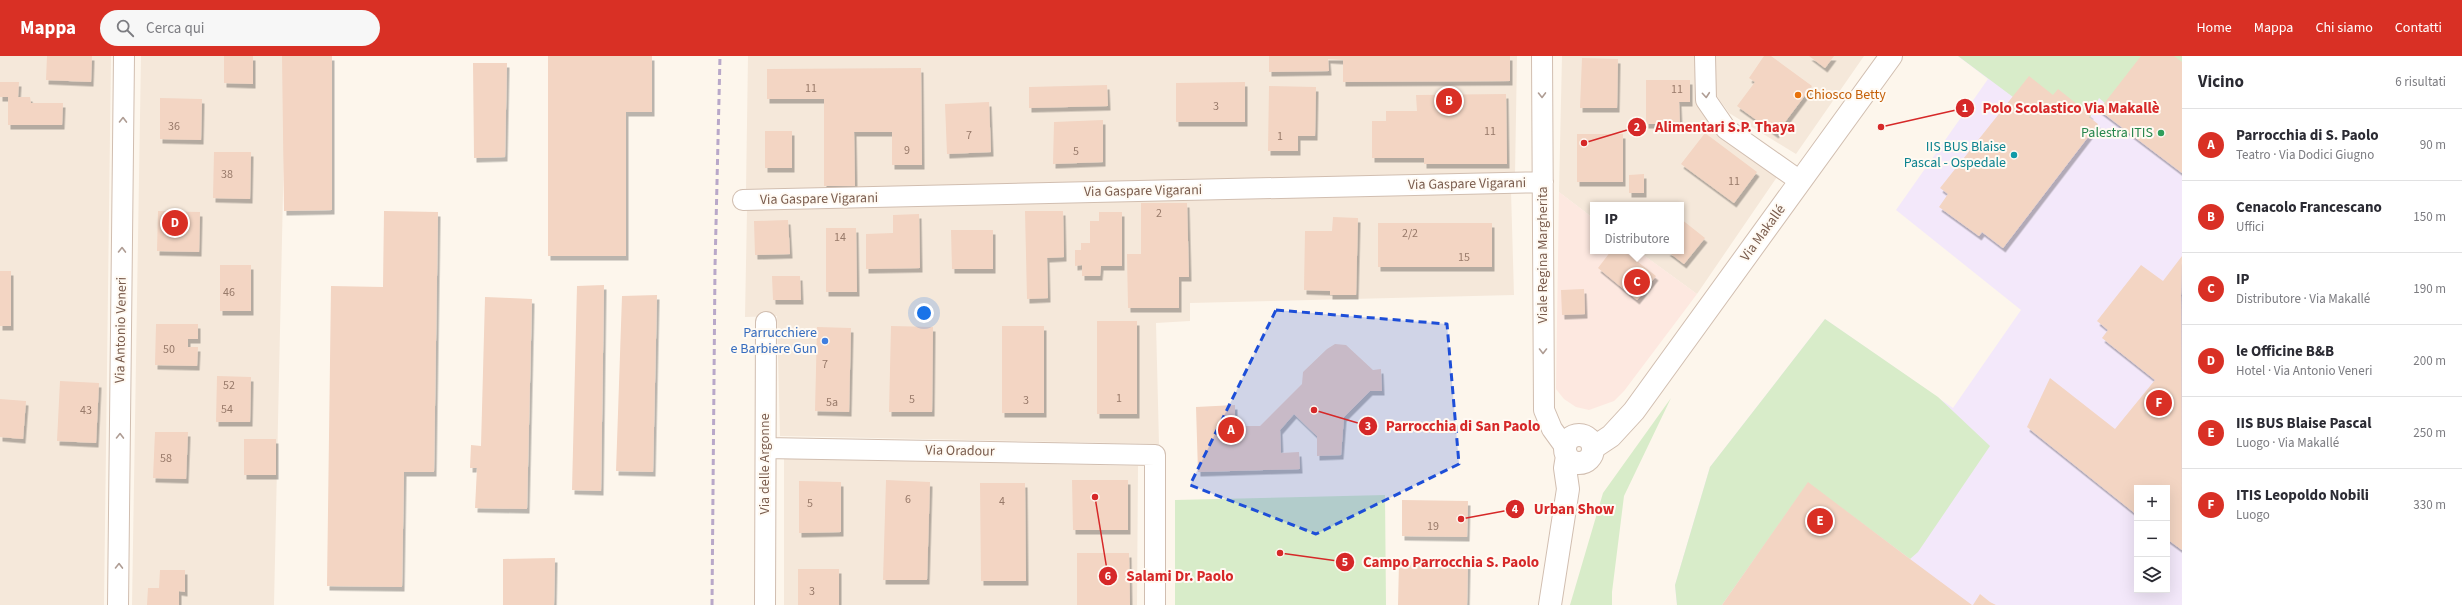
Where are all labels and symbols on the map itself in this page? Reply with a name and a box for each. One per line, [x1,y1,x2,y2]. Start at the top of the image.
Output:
house number: 11 [805,80,817,97]
house number: 11 [1671,81,1683,98]
place label: Chiosco Betty [1806,85,1886,105]
pin: B [1436,86,1462,116]
marker: Chiosco Betty [1793,90,1803,100]
one-way arrow [1538,92,1546,98]
one-way arrow [1702,92,1711,98]
callout: Polo Scolastico Via Makallè [1955,95,2168,122]
house number: 3 [1213,98,1219,115]
text: Polo Scolastico Via Makallè [1982,98,2160,119]
text: 1 [1962,100,1968,117]
callout: Alimentari S.P. Thaya [1627,113,1803,140]
one-way arrow [119,117,127,123]
text: Alimentari S.P. Thaya [1654,117,1795,138]
house number: 36 [168,118,180,135]
text: 2 [1634,119,1640,136]
house number: 11 [1484,123,1496,140]
place label: Palestra ITIS [2081,123,2153,143]
house number: 7 [966,127,972,144]
house number: 1 [1277,128,1283,145]
marker: Palestra ITIS [2156,128,2166,138]
place label: IIS BUS Blaise Pascal - Ospedale [1904,137,2006,173]
house number: 9 [904,142,910,159]
house number: 5 [1073,143,1079,160]
marker: IIS BUS Blaise Pascal - Ospedale [2009,150,2019,160]
house number: 38 [221,166,233,183]
street label: Via Gaspare Vigarani [1408,173,1526,195]
house number: 11 [1728,173,1740,190]
street label: Via Gaspare Vigarani [1084,180,1202,202]
street label: Viale Regina Margherita [1533,186,1553,324]
street label: Via Gaspare Vigarani [760,188,878,210]
street label: Via Makallé [1736,201,1790,265]
house number: 2 [1156,205,1162,222]
pin: D [162,208,188,238]
house number: 2/2 [1402,225,1418,242]
house number: 14 [834,229,846,246]
one-way arrow [118,247,126,253]
house number: 15 [1458,249,1470,266]
pin: C [1624,267,1650,297]
street label: Via Antonio Veneri [110,277,132,383]
house number: 46 [223,284,235,301]
your location [914,303,934,323]
place label: Parrucchiere e Barbiere Gun [731,323,817,359]
marker: Parrucchiere e Barbiere Gun [820,336,830,346]
house number: 50 [163,341,175,358]
one-way arrow [1539,348,1548,354]
house number: 7 [822,356,828,373]
house number: 52 [223,377,235,394]
pin: F [2146,388,2172,418]
house number: 1 [1116,390,1122,407]
house number: 5 [909,391,915,408]
house number: 3 [1023,392,1029,409]
house number: 5a [826,394,838,411]
house number: 54 [221,401,233,418]
house number: 43 [80,402,92,419]
callout: Parrocchia di San Paolo [1358,412,1549,439]
street label: Via delle Argonne [755,413,775,515]
pin: A [1218,415,1244,445]
text: Parrocchia di San Paolo [1386,416,1540,437]
text: 3 [1365,418,1371,435]
one-way arrow [116,433,124,439]
street label: Via Oradour [925,440,995,462]
house number: 58 [160,450,172,467]
house number: 6 [905,491,911,508]
house number: 4 [999,493,1005,510]
house number: 5 [807,495,813,512]
callout: Urban Show [1505,495,1622,522]
text: Urban Show [1534,499,1615,520]
text: 4 [1512,501,1519,518]
pin: E [1807,506,1833,536]
house number: 19 [1427,518,1439,535]
callout: Campo Parrocchia S. Paolo [1335,548,1547,575]
text: Campo Parrocchia S. Paolo [1363,552,1539,573]
text: 5 [1342,554,1348,571]
callout: Salami Dr. Paolo [1098,562,1242,589]
one-way arrow [115,563,123,569]
text: Salami Dr. Paolo [1126,566,1234,587]
text: 6 [1105,568,1111,585]
house number: 3 [809,583,815,600]

